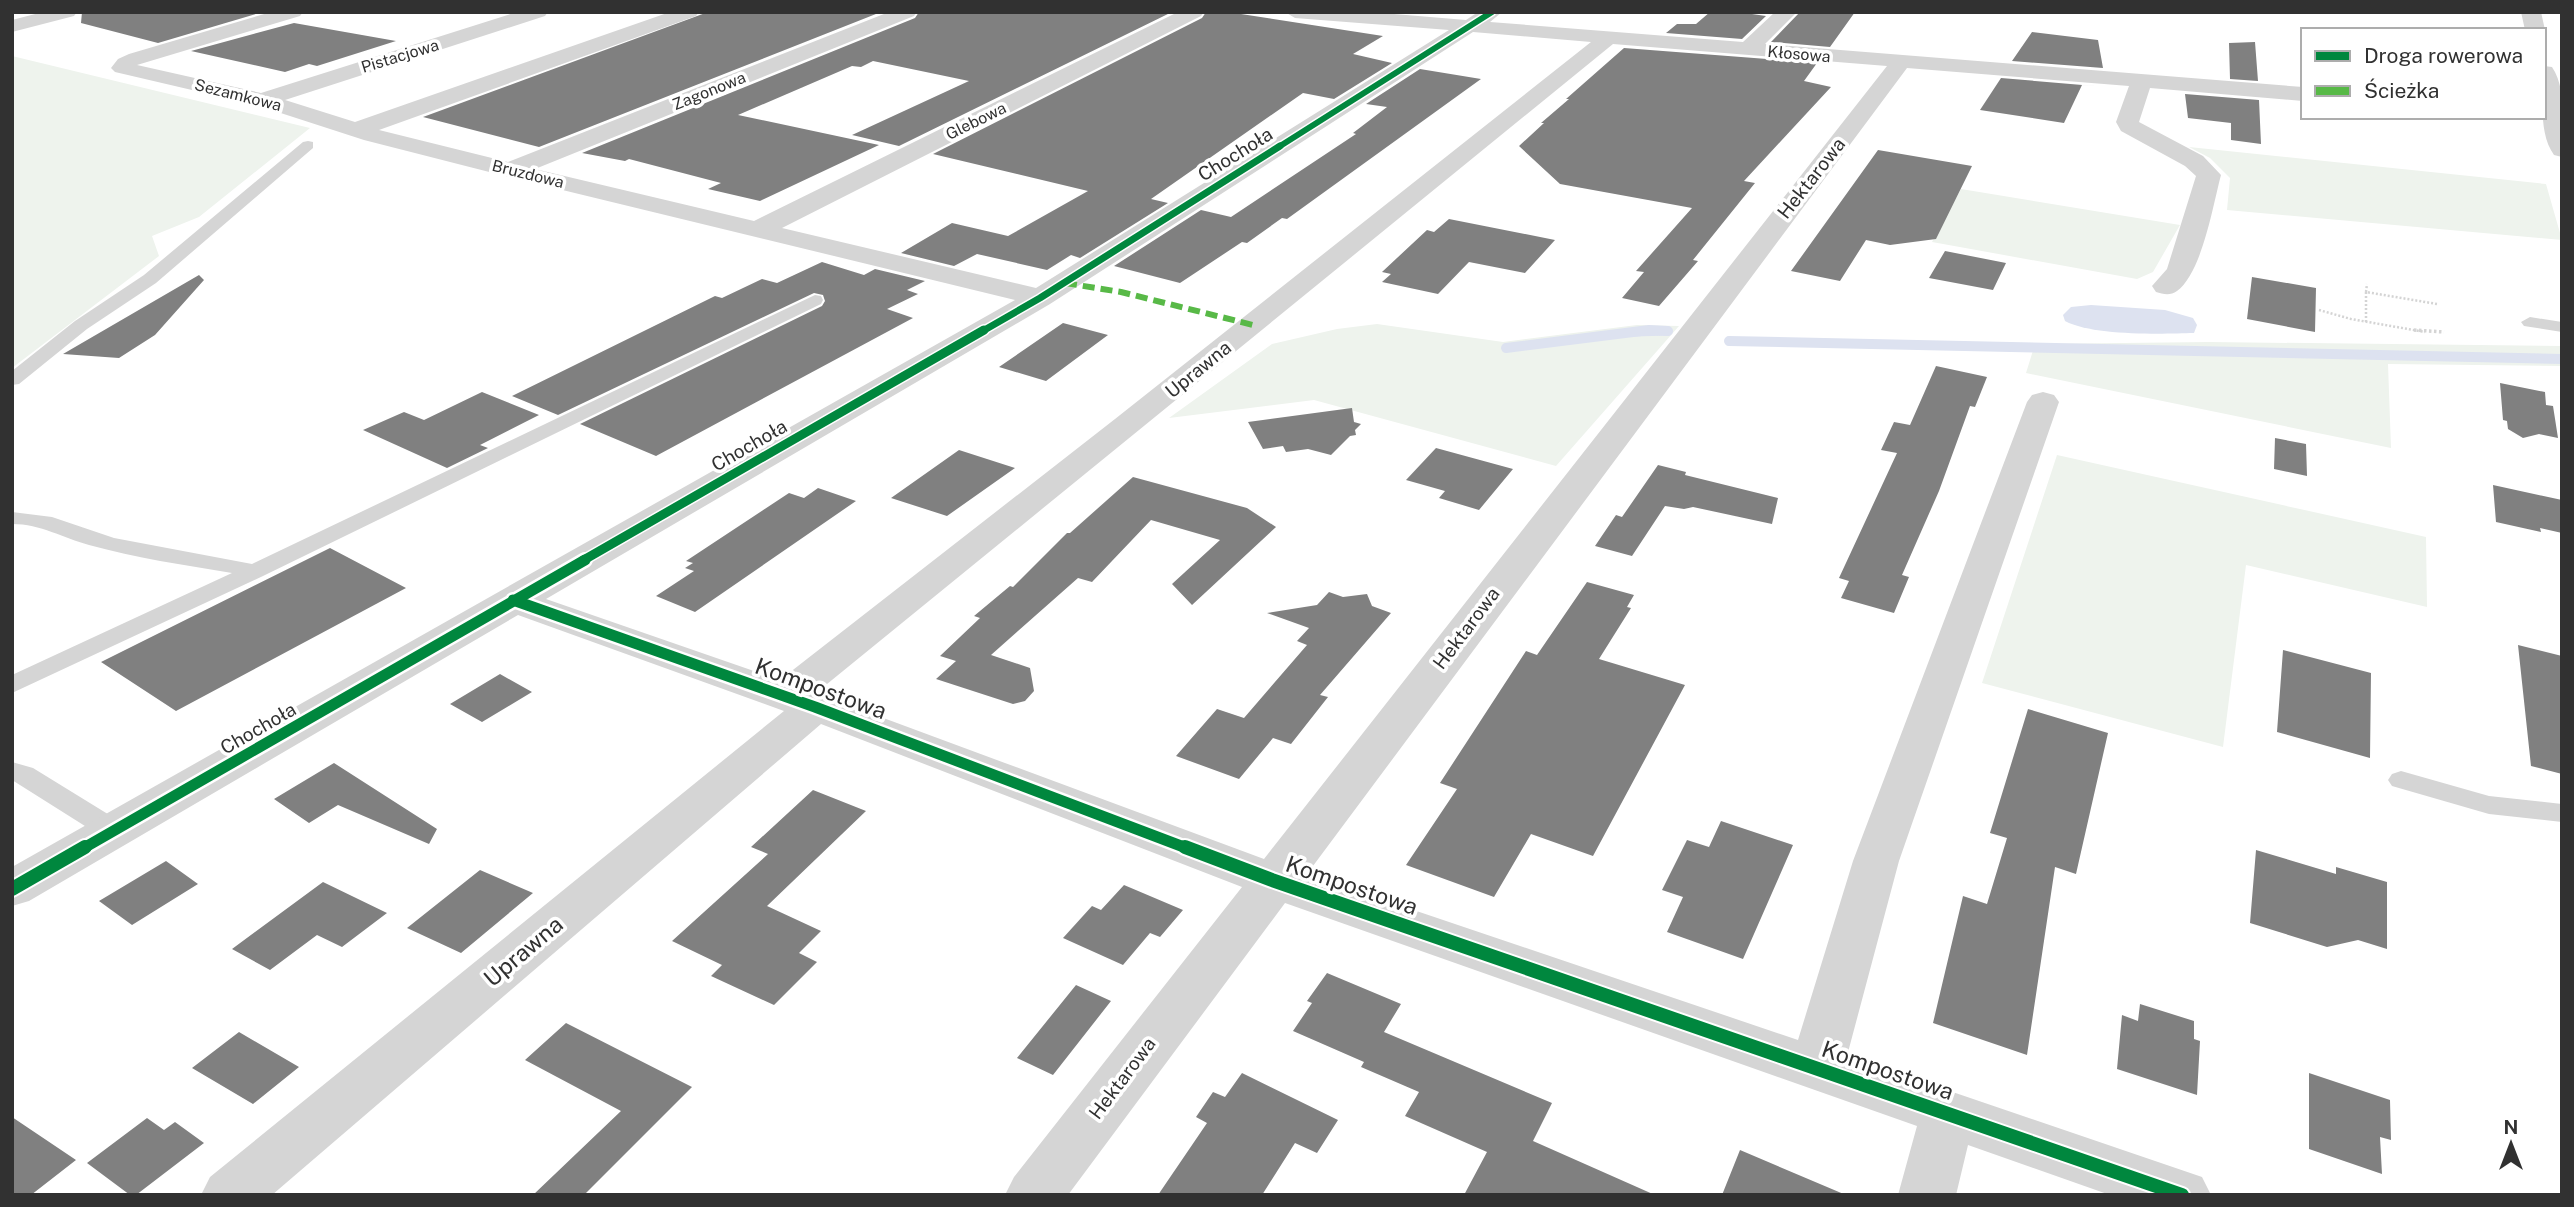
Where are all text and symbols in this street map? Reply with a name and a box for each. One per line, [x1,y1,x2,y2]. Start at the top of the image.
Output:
legend [2301,28,2546,119]
street label: Pistacjowa [359,35,441,77]
street label: Kłosowa [1767,42,1831,66]
text: Droga rowerowa [2364,43,2523,68]
street label: Zagonowa [670,68,748,114]
street label: Sezamkowa [193,75,283,115]
text: Ścieżka [2364,78,2439,103]
street label: Glebowa [943,98,1009,144]
street label: Chochoła [1194,123,1276,185]
street label: Hektarowa [1773,133,1849,223]
street label: Bruzdowa [490,156,566,192]
street label: Uprawna [1161,336,1235,402]
street label: Chochoła [707,415,791,475]
street label: Hektarowa [1428,583,1504,673]
street label: Kompostowa [752,652,890,724]
street label: Chochoła [216,698,300,758]
street label: Kompostowa [1282,850,1422,920]
street label: Uprawna [478,910,568,992]
street label: Hektarowa [1084,1033,1160,1123]
street label: Kompostowa [1818,1035,1958,1105]
north arrow [2476,1109,2546,1179]
text: N [2504,1116,2518,1138]

